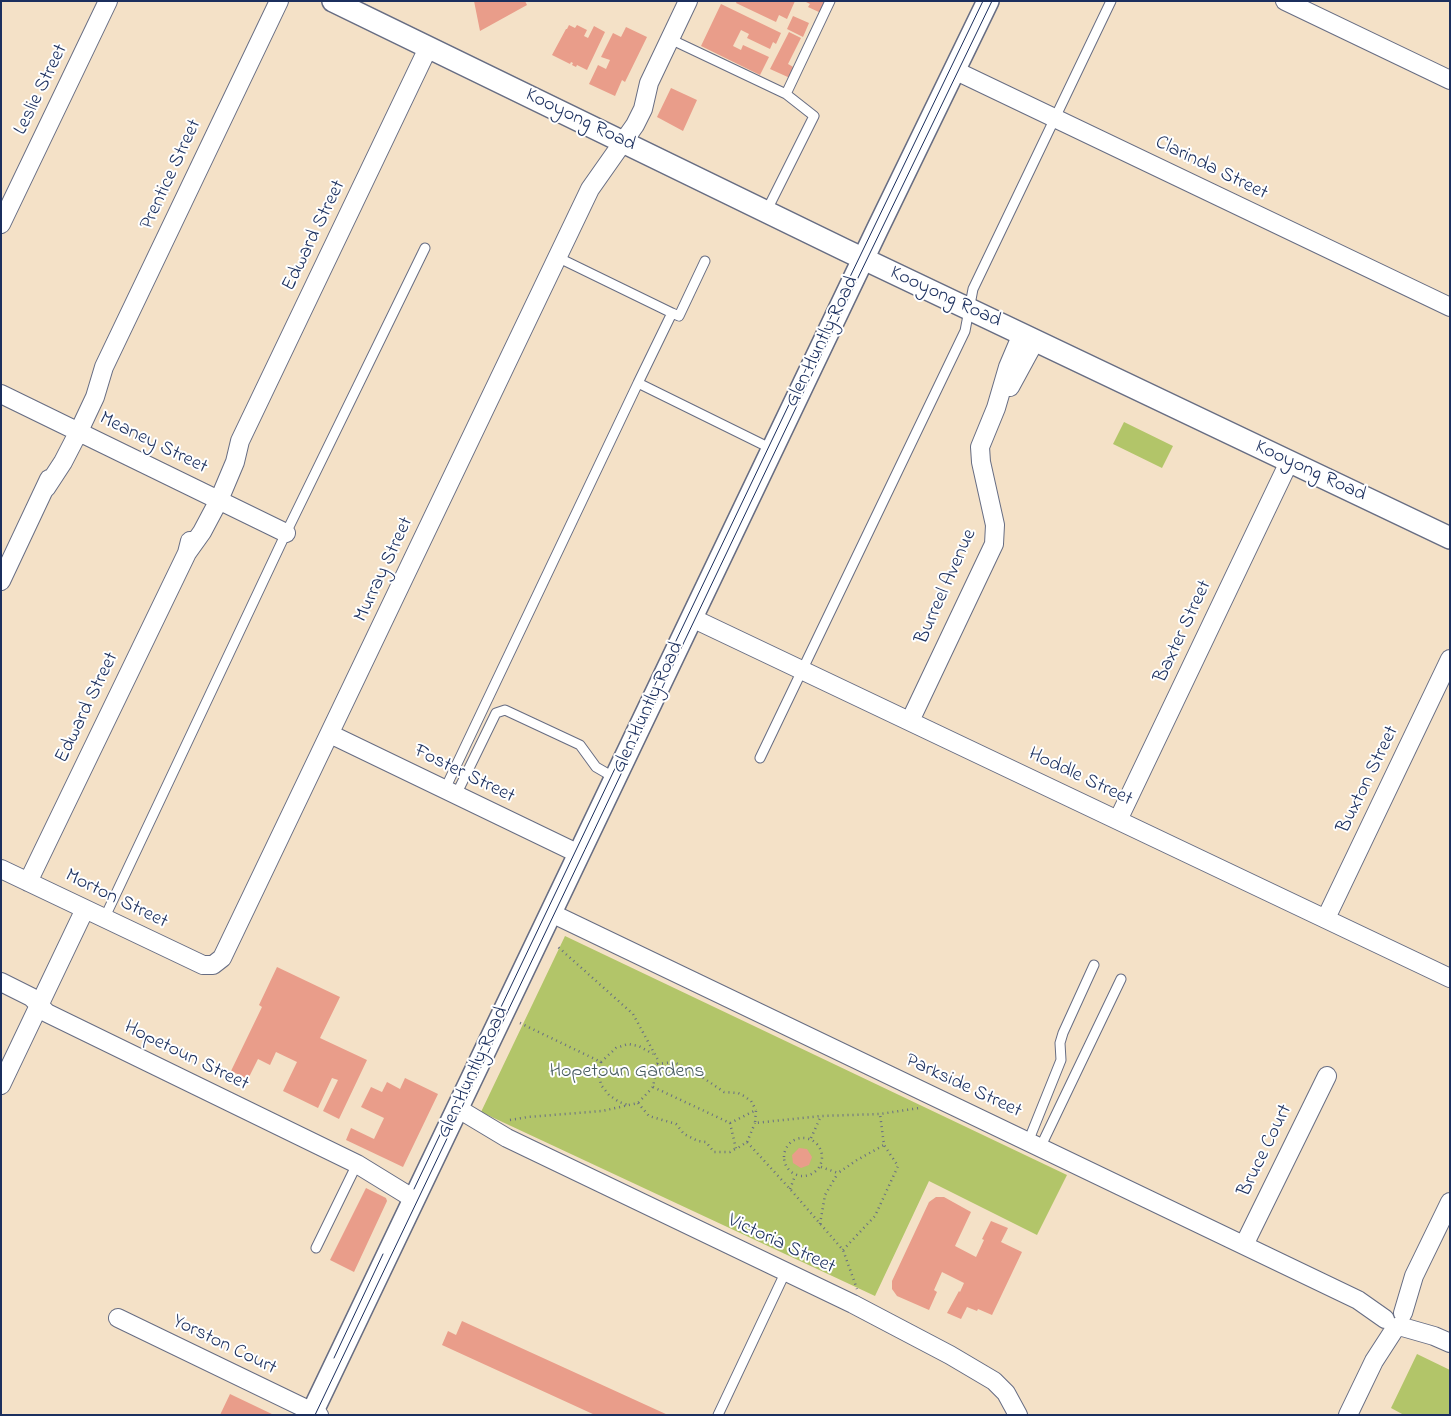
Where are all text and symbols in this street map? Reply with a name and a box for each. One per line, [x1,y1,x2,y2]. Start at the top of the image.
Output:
street label: Leslie Street [10,41,74,139]
street label: Kooyong Road [521,84,639,158]
street label: Prentice Street [136,116,208,234]
street label: Clarinda Street [1151,131,1271,207]
street label: Edward Street [278,177,352,295]
street label: Kooyong Road [886,262,1004,334]
street label: Glen Huntly Road [781,273,865,411]
street label: Meaney Street [95,408,211,480]
street label: Kooyong Road [1251,436,1369,508]
street label: Murray Street [350,514,420,626]
street label: Burreel Avenue [911,526,983,648]
street label: Baxter Street [1150,577,1218,687]
street label: Glen Huntly Road [608,638,690,778]
street label: Edward Street [51,649,125,767]
street label: Buxton Street [1333,723,1405,837]
street label: Foster Street [410,740,518,810]
street label: Hoddle Street [1024,743,1136,813]
street label: Morton Street [61,865,171,935]
street label: Glen Huntly Road [433,1003,515,1143]
street label: Hopetoun Street [120,1016,252,1098]
street label: Parkside Street [901,1050,1025,1124]
park label: Hopetoun Gardens [550,1061,704,1085]
street label: Bruce Court [1233,1101,1299,1201]
street label: Victoria Street [723,1210,839,1280]
street label: Yorston Court [168,1310,280,1382]

